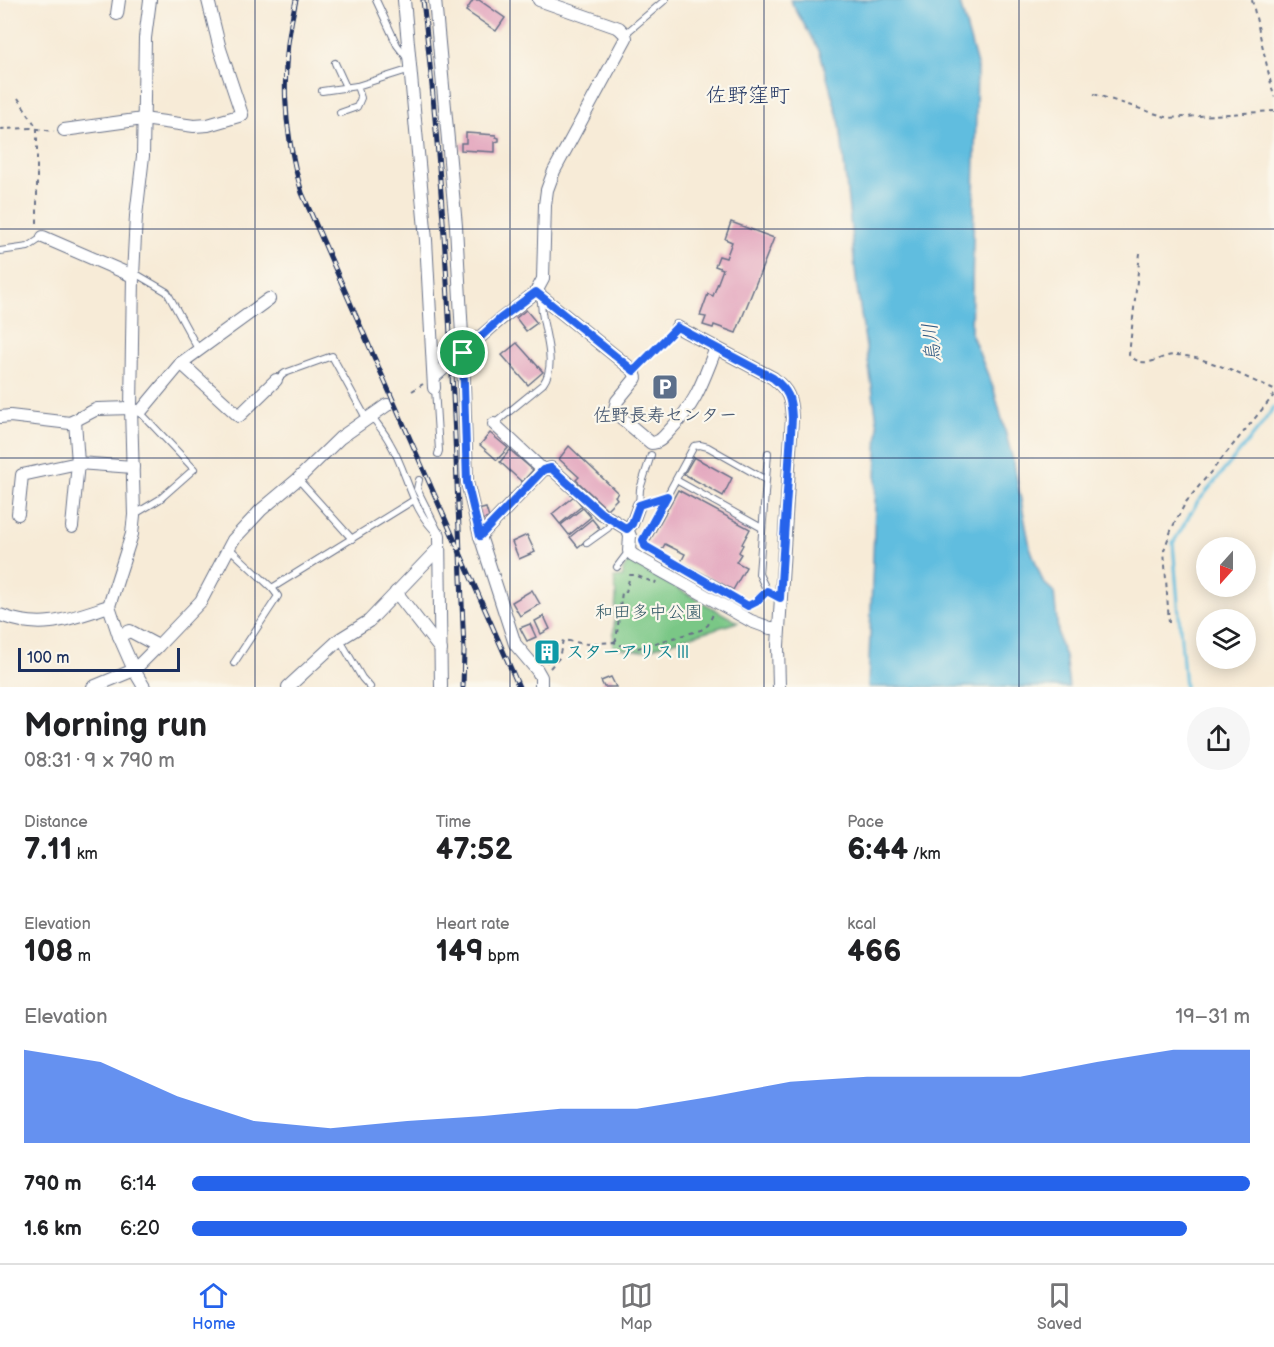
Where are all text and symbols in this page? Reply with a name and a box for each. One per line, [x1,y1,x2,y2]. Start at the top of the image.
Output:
district label: 佐野窪町 [706,83,790,108]
water label: 烏川 [918,322,946,364]
pin [437,327,488,378]
icon: arrive [446,336,479,369]
parking icon: 佐野長寿センター [650,372,680,402]
place label: 佐野長寿センター [593,405,737,426]
north arrow [1196,537,1256,597]
map controls [1196,537,1256,669]
park label: 和田多中公園 [595,602,703,623]
button: layers [1196,609,1256,669]
building icon: スターアリスⅢ [532,637,562,667]
place label: スターアリスⅢ [566,642,692,663]
scale bar [18,645,180,672]
text: 100 m [27,649,70,668]
text: Morning run [24,706,207,746]
button: share [1187,707,1250,770]
text: 08:31 · 9 × 790 m [24,749,175,773]
text: Distance [24,813,88,832]
text: Time [436,813,471,832]
text: Pace [847,813,884,832]
text: 7.11 [24,832,72,868]
text: 47:52 [436,832,512,868]
text: 6:44 [847,832,908,868]
text: km [72,845,98,864]
text: /km [908,845,941,864]
text: Elevation [24,915,91,934]
text: Heart rate [436,915,510,934]
text: kcal [847,915,876,934]
text: 108 [24,934,73,970]
text: 149 [436,934,484,970]
text: 466 [847,934,901,970]
text: m [73,947,91,966]
text: bpm [484,947,519,966]
text: Elevation [24,1005,107,1029]
text: 19–31 m [1176,1005,1250,1029]
text: 790 m [24,1172,82,1196]
text: 6:14 [120,1172,156,1196]
text: 1.6 km [24,1217,82,1241]
text: 6:20 [120,1217,160,1241]
tab: Home [192,1279,236,1334]
tab: Map [620,1279,653,1334]
tab: Saved [1037,1279,1082,1334]

